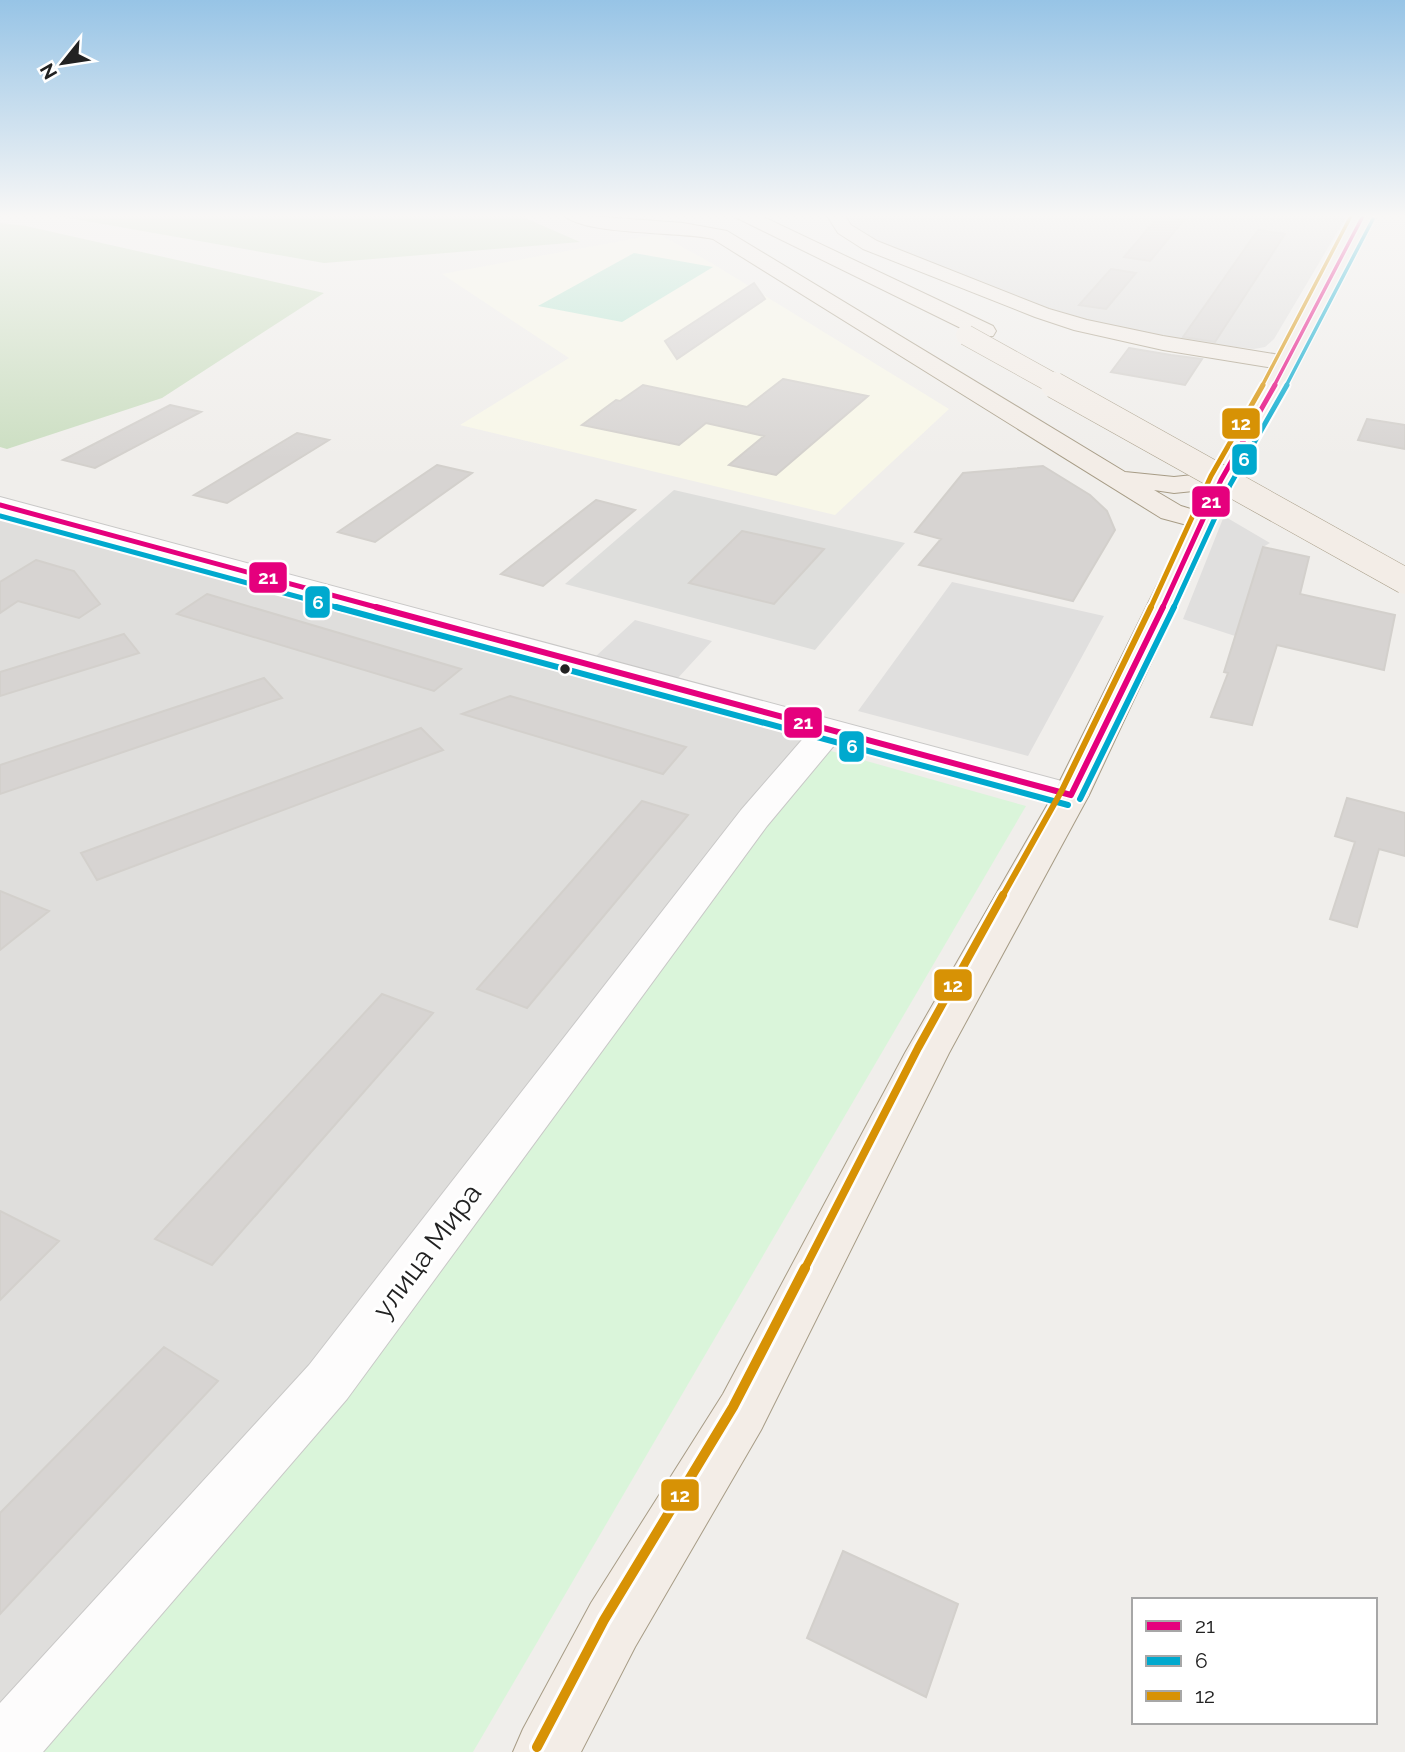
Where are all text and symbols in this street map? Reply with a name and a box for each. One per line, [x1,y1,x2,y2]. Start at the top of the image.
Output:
north arrow [28,28,98,98]
text: N [35,60,61,83]
line badge: 12 [1221,407,1261,440]
text: 12 [1231,412,1251,434]
line badge: 6 [1231,443,1258,476]
text: 6 [1238,448,1250,470]
line badge: 21 [1191,485,1231,518]
text: 21 [1201,490,1221,512]
line badge: 21 [248,561,288,594]
text: 21 [258,566,278,588]
line badge: 6 [304,585,331,619]
text: 6 [312,591,324,613]
unlabelled marker [558,662,572,676]
line badge: 21 [783,706,823,739]
text: 21 [793,711,813,733]
line badge: 6 [838,730,865,763]
text: 6 [846,735,858,757]
line badge: 12 [933,968,973,1002]
text: 12 [943,974,963,996]
street label: улица Мира [366,1177,488,1325]
line badge: 12 [660,1478,700,1512]
text: 12 [670,1484,690,1506]
legend [1132,1598,1377,1724]
text: 21 [1195,1613,1215,1638]
text: 6 [1195,1648,1208,1673]
text: 12 [1195,1683,1215,1708]

